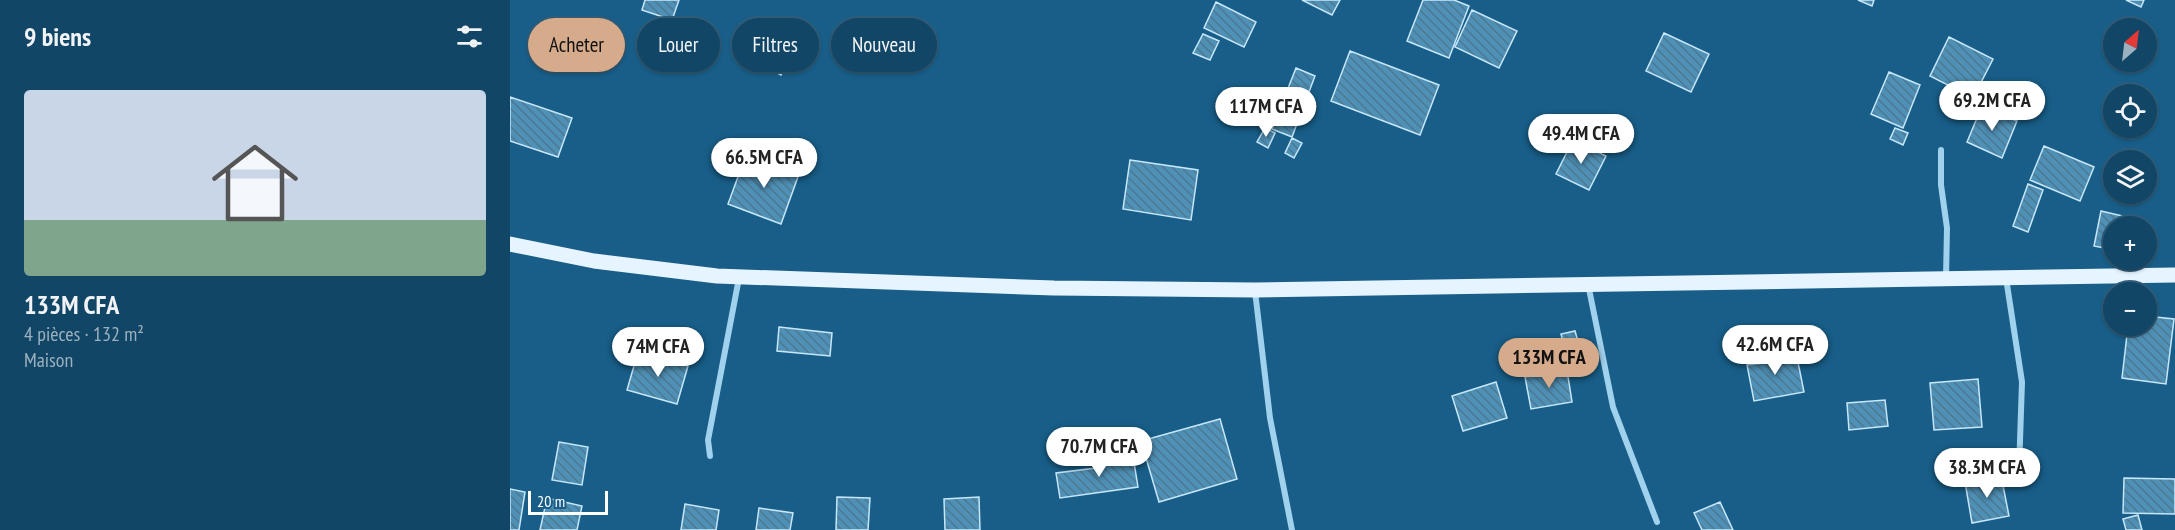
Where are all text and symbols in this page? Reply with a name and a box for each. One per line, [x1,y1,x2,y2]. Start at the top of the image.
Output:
chip: Acheter [528,18,625,72]
chip: Louer [637,18,720,72]
chip: Filtres [732,18,819,72]
chip: Nouveau [831,18,937,72]
north arrow [2103,18,2157,72]
map controls [2103,18,2157,336]
text: 9 biens [24,20,91,53]
icon: filters [453,20,486,53]
pin: 69.2M CFA [1923,81,2061,132]
button: locate [2103,84,2157,138]
pin: 117M CFA [1204,87,1328,138]
text: 69.2M CFA [1953,87,2031,113]
text: 117M CFA [1229,93,1303,119]
pin: 49.4M CFA [1512,114,1650,165]
text: 49.4M CFA [1542,120,1620,146]
icon: home [201,129,309,237]
pin: 66.5M CFA [695,138,833,189]
text: 66.5M CFA [725,144,803,170]
button: layers [2103,150,2157,204]
button: + [2103,216,2157,270]
button: − [2103,282,2157,336]
text: 133M CFA [24,288,119,321]
text: 4 pièces · 132 m² [24,321,144,347]
pin: 42.6M CFA [1706,325,1844,376]
pin: 74M CFA [603,327,713,378]
text: 42.6M CFA [1736,331,1814,357]
text: 74M CFA [626,333,690,359]
pin: 133M CFA [1487,338,1611,389]
text: 133M CFA [1512,344,1586,370]
text: Maison [24,347,73,373]
pin: 70.7M CFA [1030,427,1168,478]
text: 70.7M CFA [1060,433,1138,459]
pin: 38.3M CFA [1918,448,2056,499]
text: 38.3M CFA [1948,454,2026,480]
scale bar [528,488,608,516]
text: 20 m [537,491,565,511]

